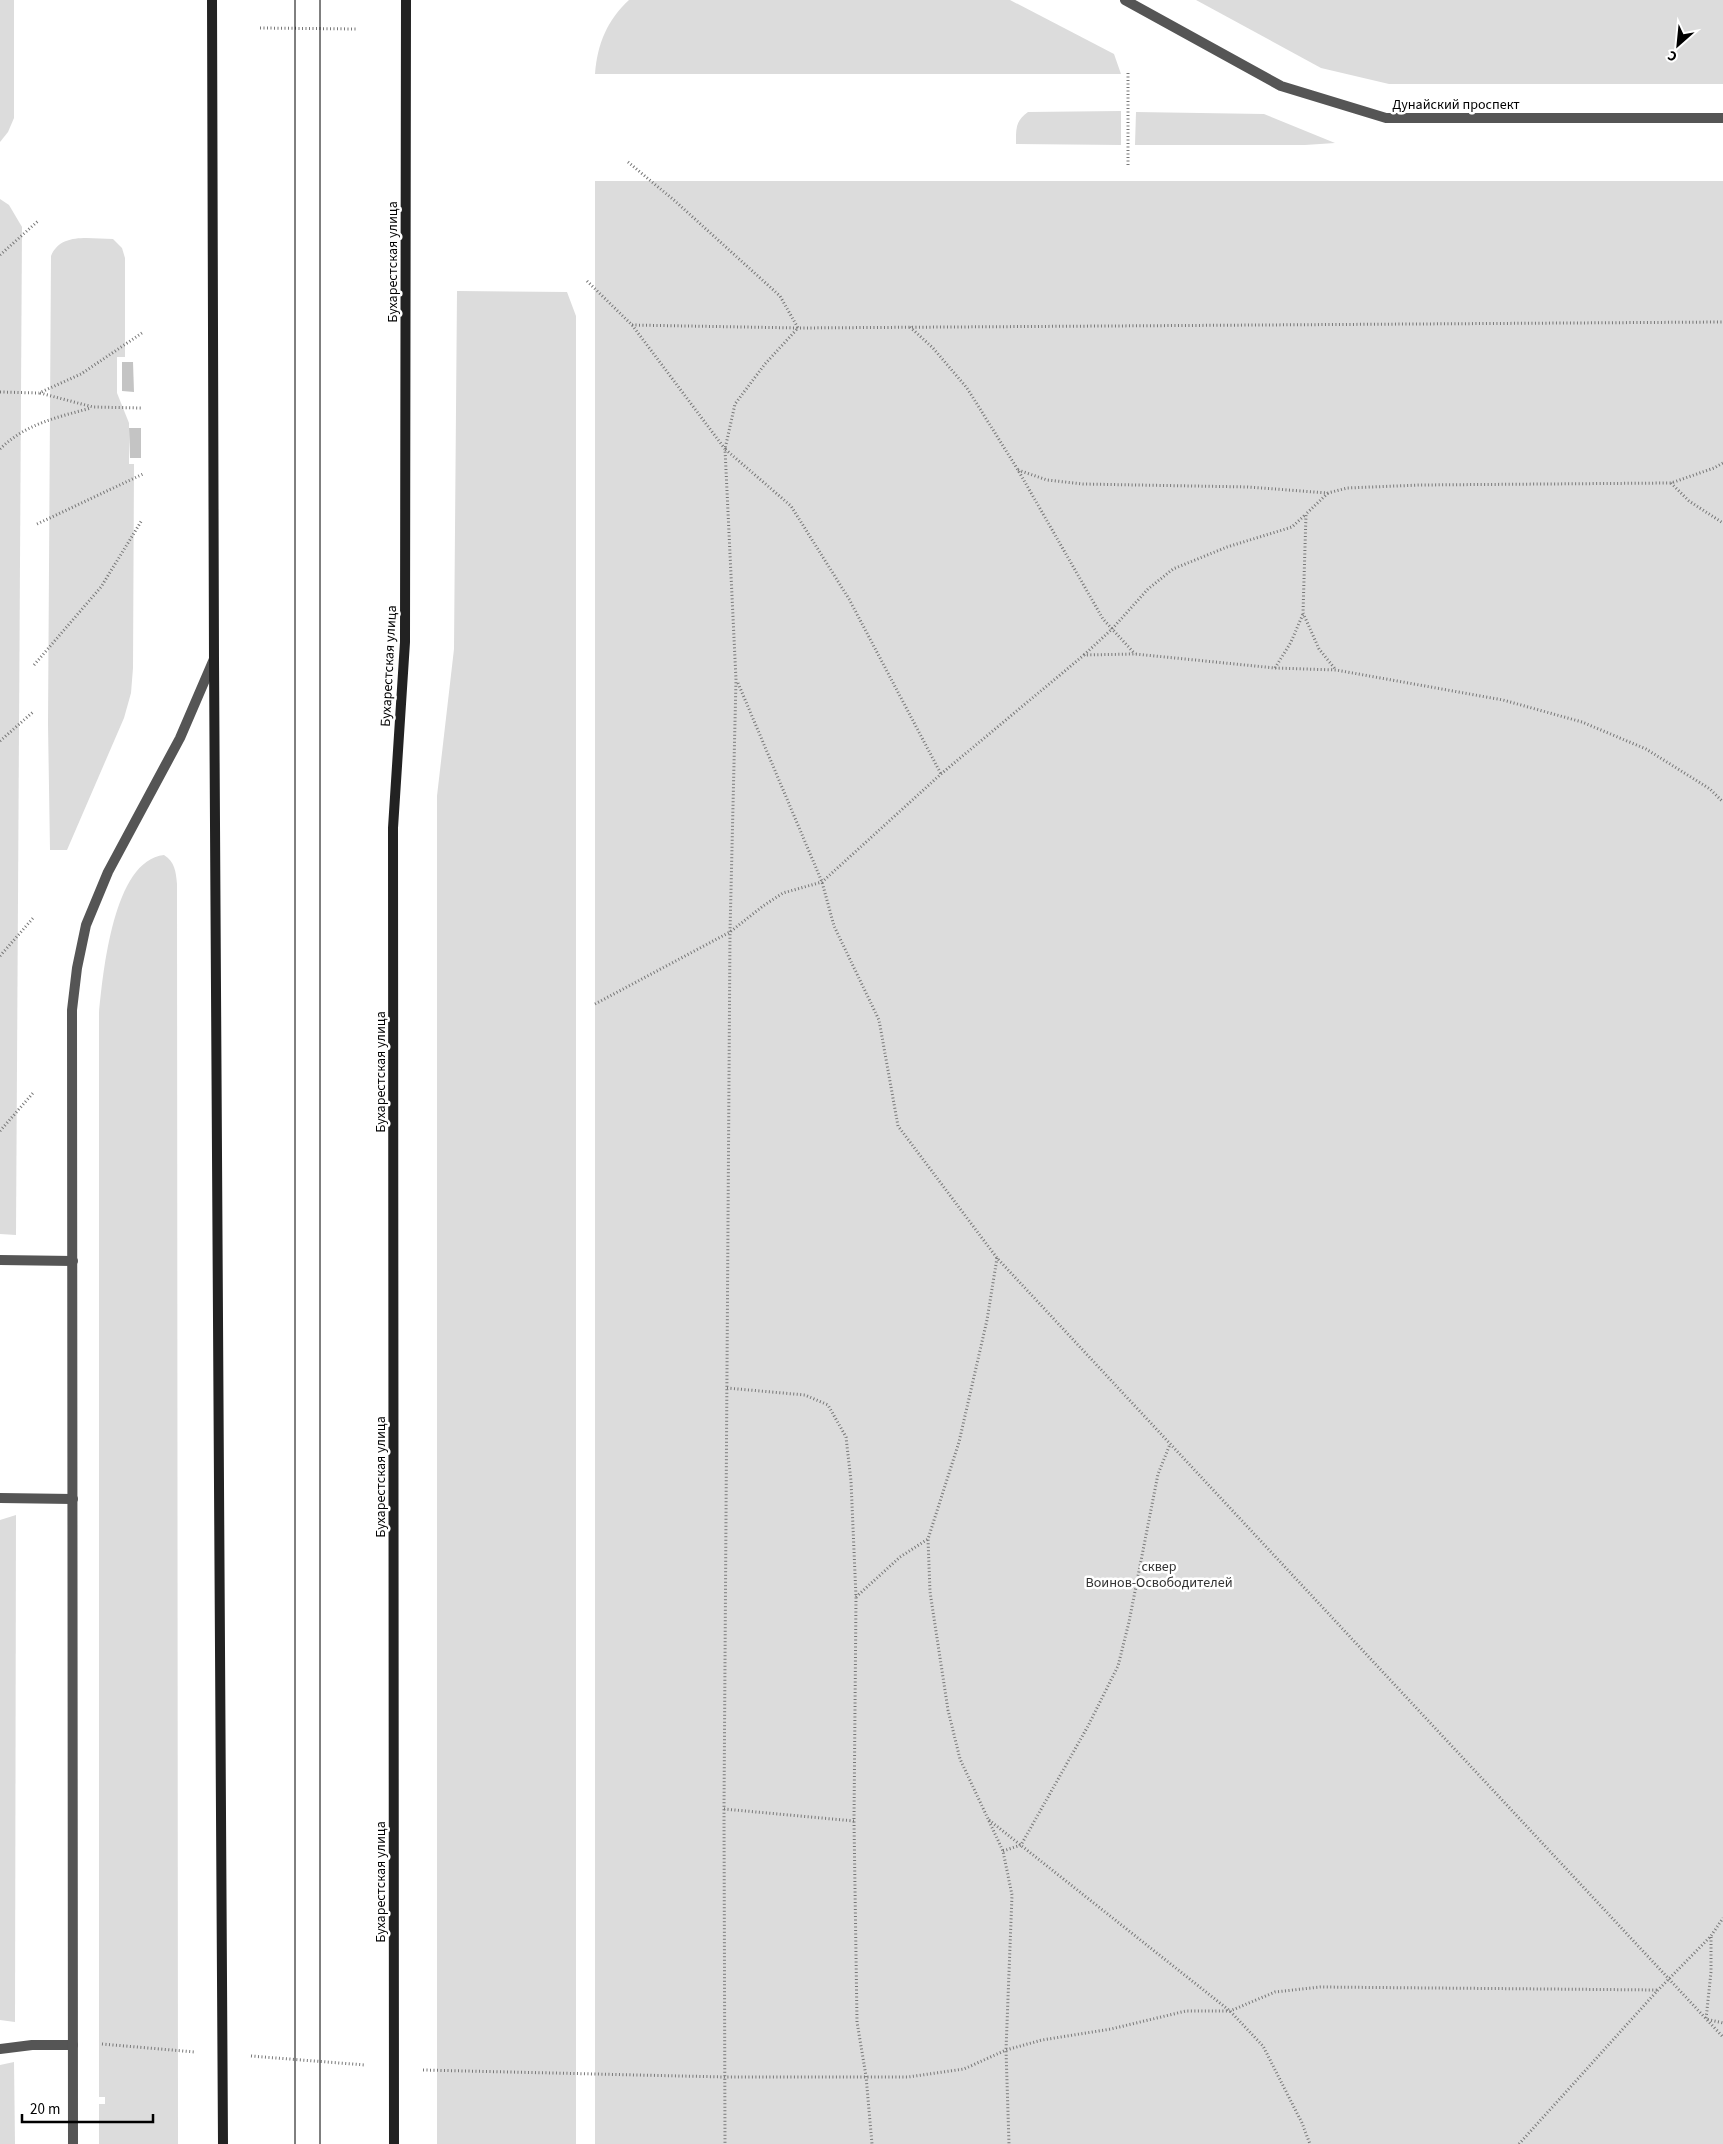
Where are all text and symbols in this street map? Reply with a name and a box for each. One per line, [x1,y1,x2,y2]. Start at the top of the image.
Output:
north arrow [1653,20,1703,70]
text: С [1664,45,1681,66]
street label: Дунайский проспект [1392,95,1520,115]
street label: Бухарестская улица [383,201,403,323]
street label: Бухарестская улица [376,605,402,727]
street label: Бухарестская улица [371,1011,391,1133]
street label: Бухарестская улица [371,1416,391,1538]
park label: сквер Воинов-Освободителей [1085,1557,1233,1593]
street label: Бухарестская улица [371,1821,391,1943]
scale bar [22,2092,154,2124]
text: 20 m [30,2099,60,2120]

